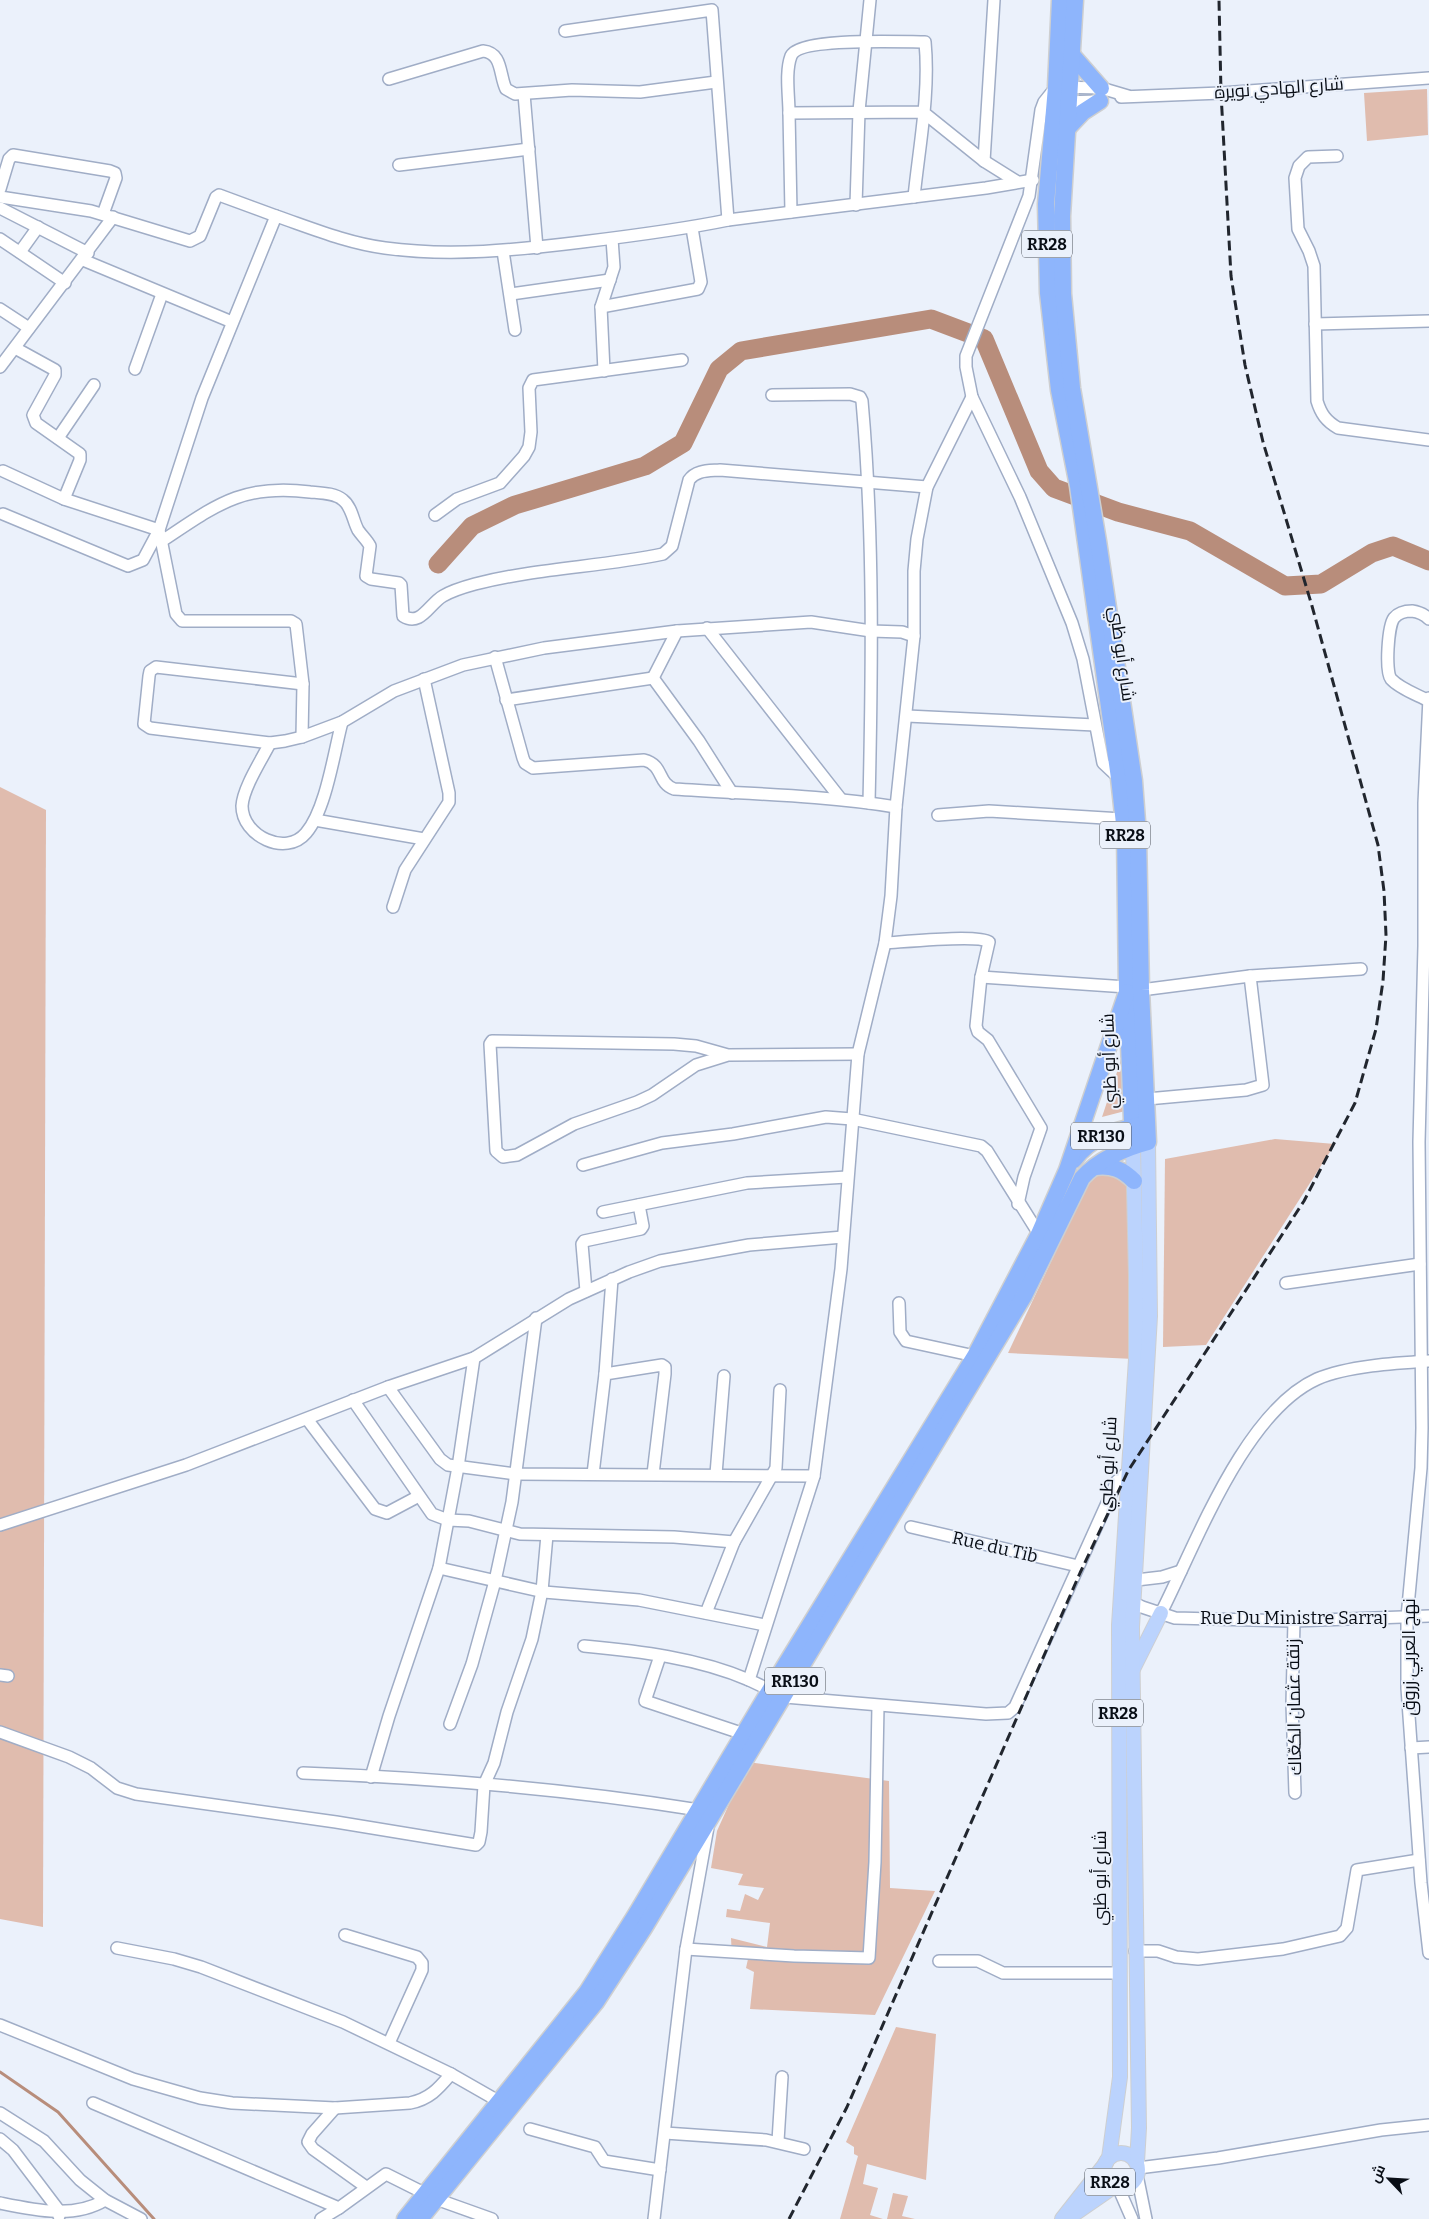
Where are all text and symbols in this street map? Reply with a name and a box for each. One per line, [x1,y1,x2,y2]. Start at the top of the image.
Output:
street label: شارع الهادي نويرة [1213,72,1345,106]
road number: RR28 [1022,230,1072,258]
street label: شارع أبو ظبي [1101,605,1140,703]
road number: RR28 [1100,822,1150,848]
street label: شارع أبو ظبي [1096,1013,1125,1109]
road number: RR130 [1071,1122,1131,1150]
street label: شارع أبو ظبي [1095,1416,1124,1512]
street label: Rue du Tib [950,1526,1040,1568]
street label: نهج العربي زروق [1398,1598,1423,1716]
street label: Rue Du Ministre Sarraj [1200,1607,1388,1629]
street label: زنقة عثمان الكعّاك [1282,1639,1306,1775]
road number: RR130 [765,1668,825,1694]
road number: RR28 [1093,1700,1143,1726]
street label: شارع أبو ظبي [1089,1830,1114,1926]
north arrow [1364,2154,1414,2204]
text: ش [1366,2162,1389,2185]
road number: RR28 [1085,2168,1135,2196]

